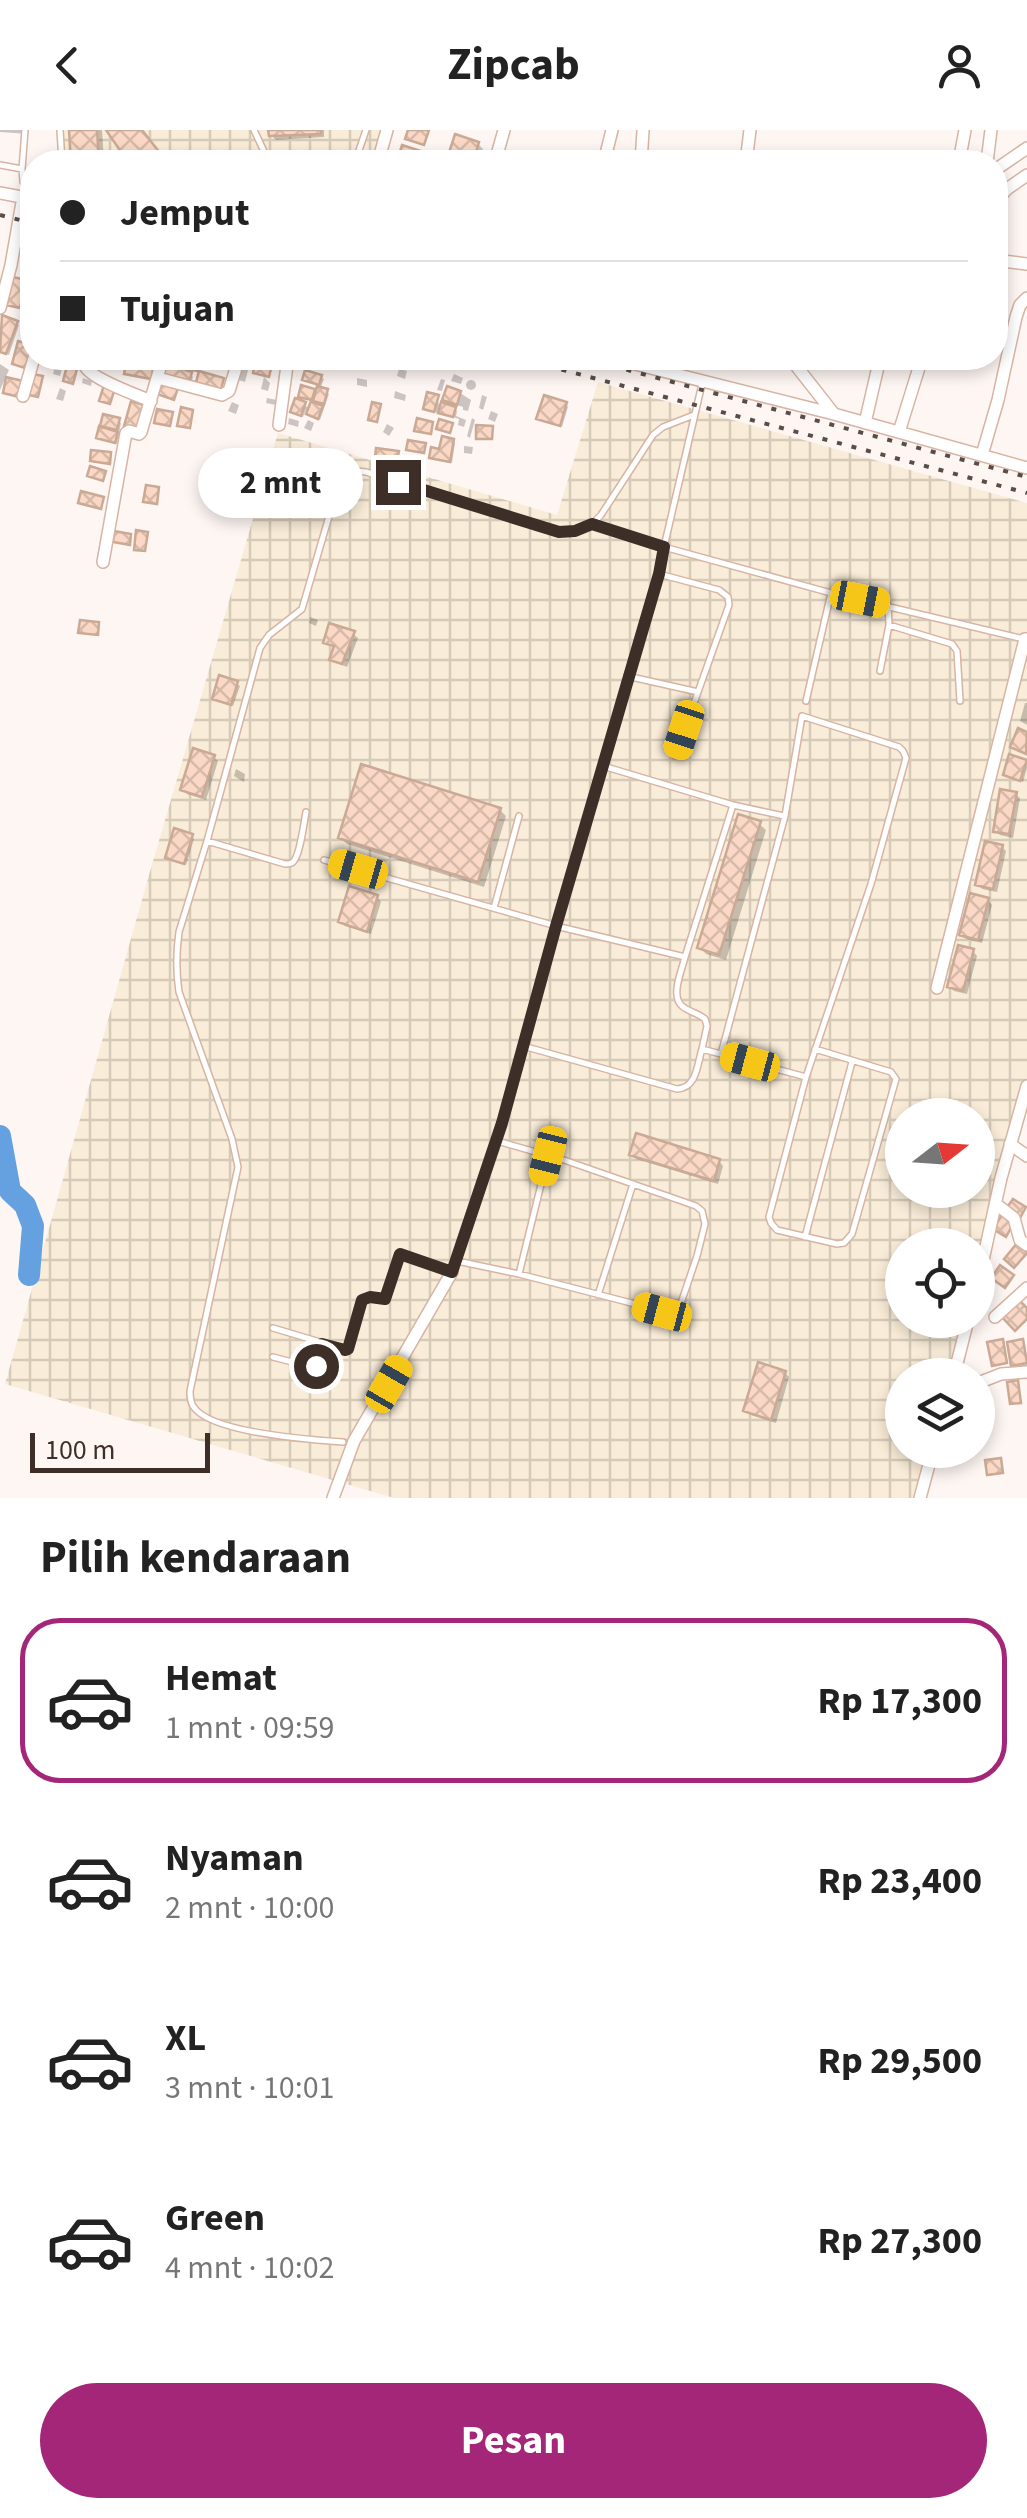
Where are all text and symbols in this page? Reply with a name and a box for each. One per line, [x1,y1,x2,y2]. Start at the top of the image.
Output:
text: Zipcab [447,33,580,97]
icon: back [40,38,95,93]
icon: person [932,38,987,93]
text: Jemput [120,186,250,240]
text: Tujuan [120,282,235,336]
callout: 2 mnt [198,447,363,517]
text: 2 mnt [240,460,321,506]
route end [376,460,421,505]
car [828,579,892,619]
car [660,697,708,763]
car [325,846,391,892]
car [717,1040,783,1084]
north arrow [885,1098,995,1208]
map controls [885,1098,995,1468]
car [526,1123,570,1189]
button: locate [885,1228,995,1338]
car [629,1290,695,1334]
route start [294,1344,339,1389]
car [361,1351,417,1417]
button: layers [885,1358,995,1468]
scale bar [30,1428,210,1472]
text: 100 m [45,1430,116,1470]
text: Pilih kendaraan [40,1526,351,1590]
text: Hemat [165,1651,277,1705]
icon: car [45,1656,135,1746]
text: Rp 17,300 [818,1674,982,1728]
text: 1 mnt · 09:59 [165,1705,335,1751]
text: Nyaman [165,1831,304,1885]
icon: car [45,1836,135,1926]
text: Rp 23,400 [818,1854,982,1908]
text: 2 mnt · 10:00 [165,1885,335,1931]
text: XL [165,2011,206,2065]
icon: car [45,2016,135,2106]
text: Rp 29,500 [818,2034,982,2088]
text: 3 mnt · 10:01 [165,2065,335,2111]
text: Green [165,2191,265,2245]
icon: car [45,2196,135,2286]
text: Rp 27,300 [818,2214,982,2268]
text: 4 mnt · 10:02 [165,2245,335,2291]
button: Pesan [40,2383,987,2498]

